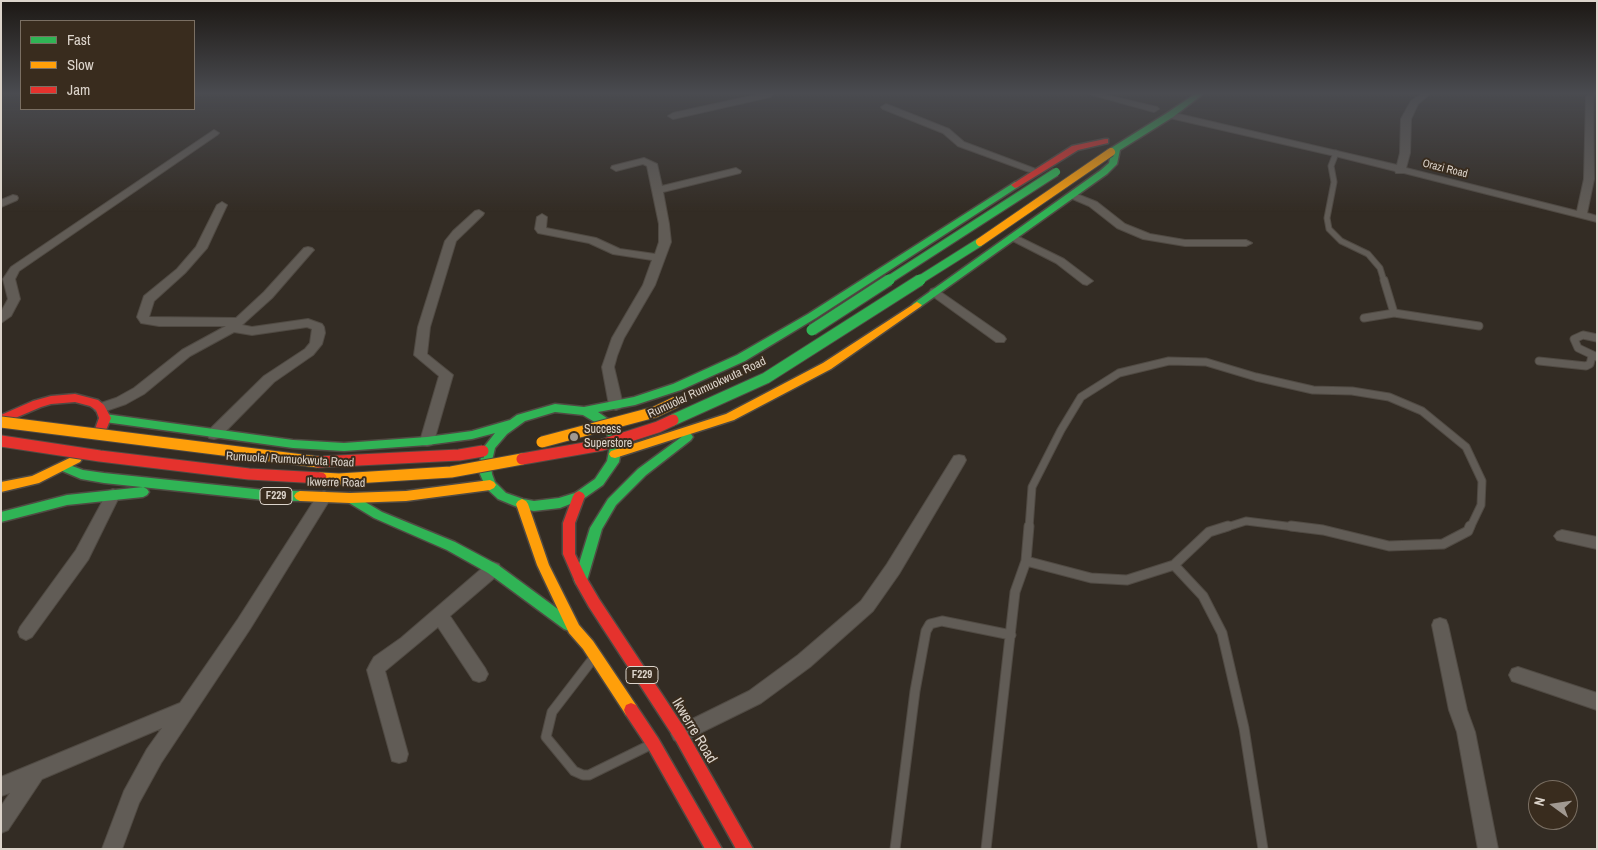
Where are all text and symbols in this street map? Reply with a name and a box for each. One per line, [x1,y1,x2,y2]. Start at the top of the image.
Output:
legend [20,20,195,110]
text: Fast [67,29,90,50]
text: Slow [67,54,94,75]
text: Jam [67,79,90,100]
street label: Orazi Road [1421,157,1469,181]
street label: Rumuola/ Rumuokwuta Road [646,354,768,422]
place label: Success Superstore [584,423,632,451]
marker: Success Superstore [568,431,580,443]
street label: Rumuola/ Rumuokwuta Road [225,449,355,471]
street label: Ikwerre Road [307,475,365,491]
road number: F229 [260,488,292,504]
road number: F229 [626,666,658,684]
street label: Ikwerre Road [667,695,721,767]
north arrow [1528,780,1578,830]
text: N [1530,795,1549,808]

